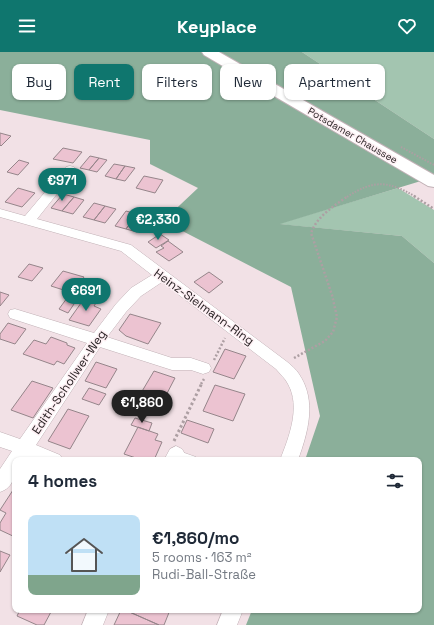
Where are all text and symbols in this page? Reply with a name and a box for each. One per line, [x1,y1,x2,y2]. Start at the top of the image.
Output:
icon: menu [16,15,38,37]
text: Keyplace [177,15,257,38]
icon: heart [396,15,418,37]
chip: Buy [12,64,66,100]
chip: Rent [74,64,134,100]
chip: Filters [142,64,212,100]
chip: New [220,64,276,100]
chip: Apartment [284,64,385,100]
street label: Potsdamer Chaussee [306,104,400,166]
pin: €971 [38,168,86,202]
text: €971 [47,172,77,189]
pin: €2,330 [125,207,191,241]
text: €2,330 [136,211,180,228]
street label: Heinz-Sielmann-Ring [151,265,257,349]
pin: €691 [62,278,110,312]
text: €691 [71,282,101,299]
street label: Edith-Schollwer-Weg [28,327,110,437]
pin: €1,860 [109,390,175,424]
text: €1,860 [121,394,163,411]
text: 4 homes [28,470,97,492]
icon: filters [384,470,406,492]
text: €1,860/mo [152,527,239,549]
icon: home [60,531,108,579]
text: 5 rooms · 163 m² [152,549,252,566]
text: Rudi-Ball-Straße [152,566,256,583]

